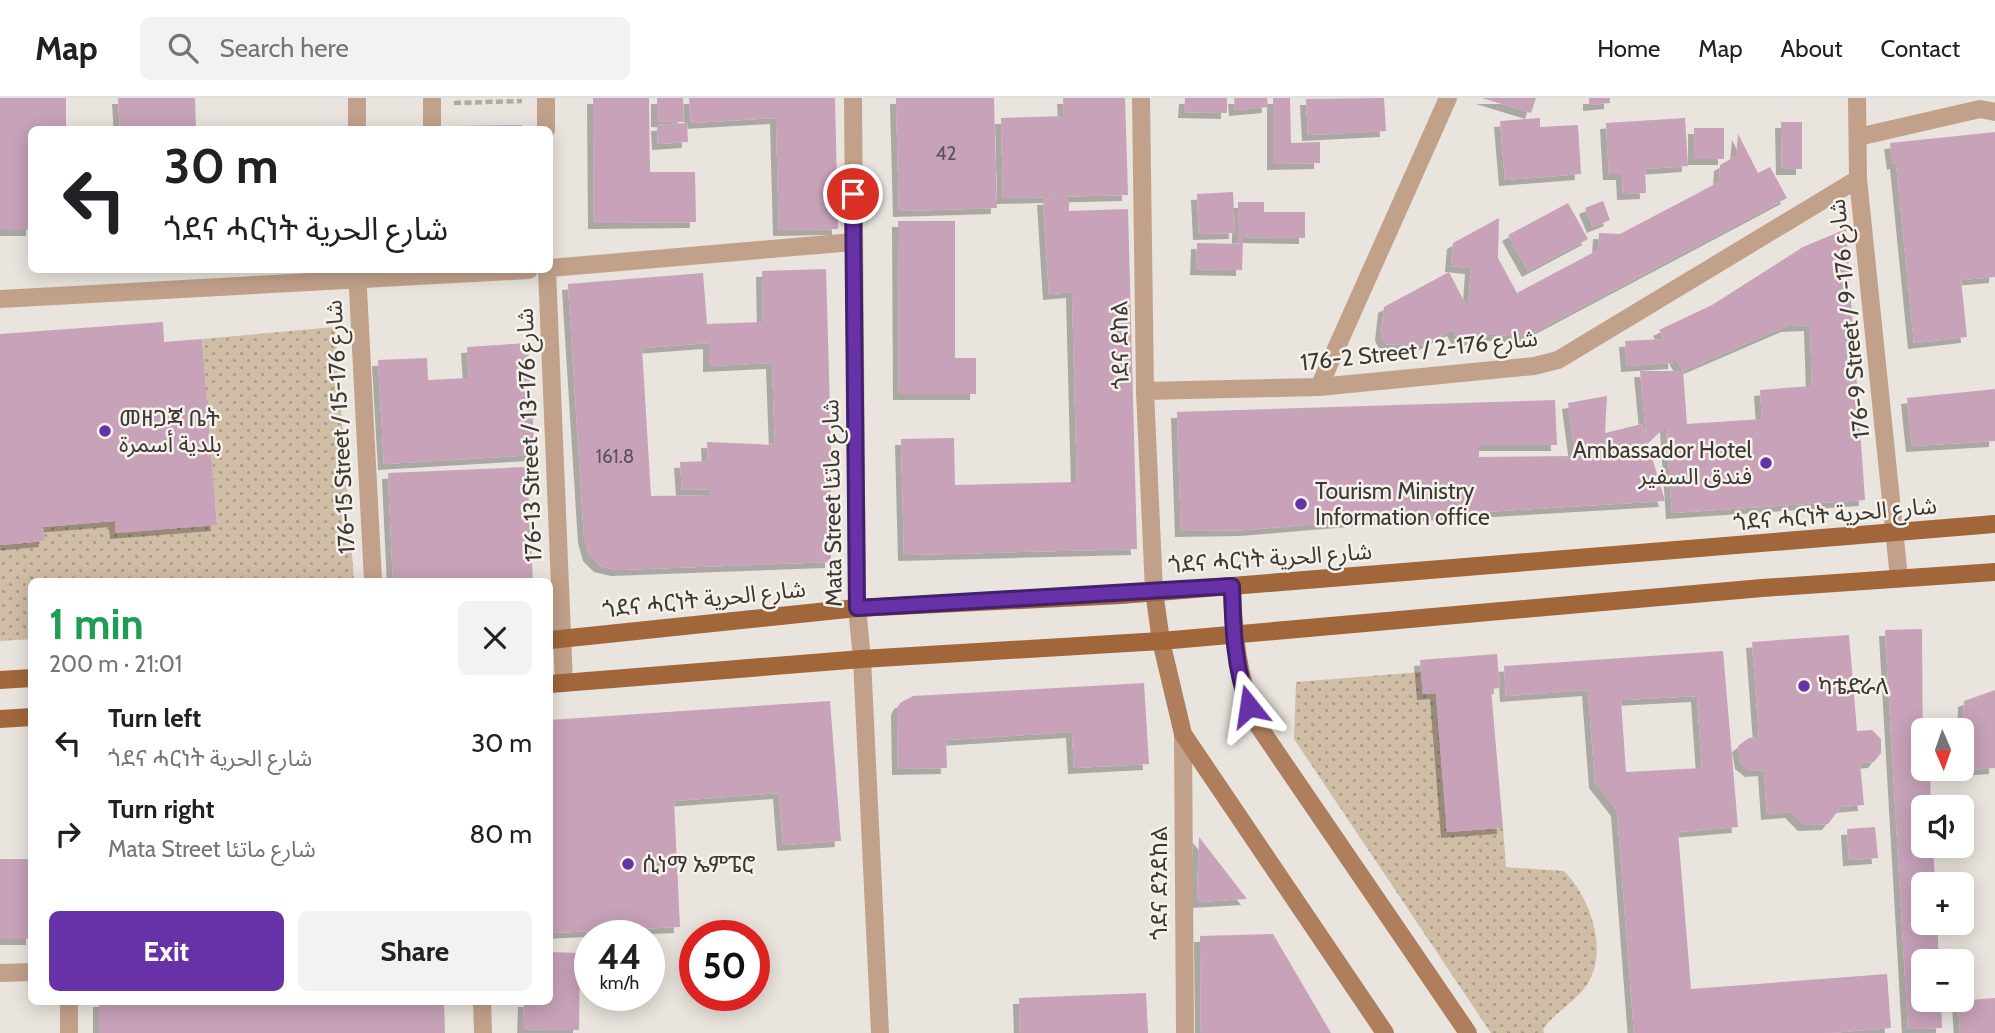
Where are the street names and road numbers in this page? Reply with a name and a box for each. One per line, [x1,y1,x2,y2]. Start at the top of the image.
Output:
street label: 176-9 Street / شارع 176-9 [1822,197,1878,440]
street label: 176-15 Street / شارع 176-15 [319,299,364,555]
street label: ጎደና ደከል [1105,300,1135,390]
street label: 176-13 Street / شارع 176-13 [511,307,550,563]
street label: 176-2 Street / شارع 176-2 [1299,324,1539,379]
street label: Mata Street شارع ماتئا [816,399,851,607]
street label: ጎደና ሓርነት شارع الحرية [1732,491,1938,540]
street label: ጎደና ሓርነት شارع الحرية [1167,537,1373,582]
street label: ጎደና ሓርነት شارع الحرية [601,574,807,627]
street label: ጎደና ደንደከል [1145,826,1173,940]

